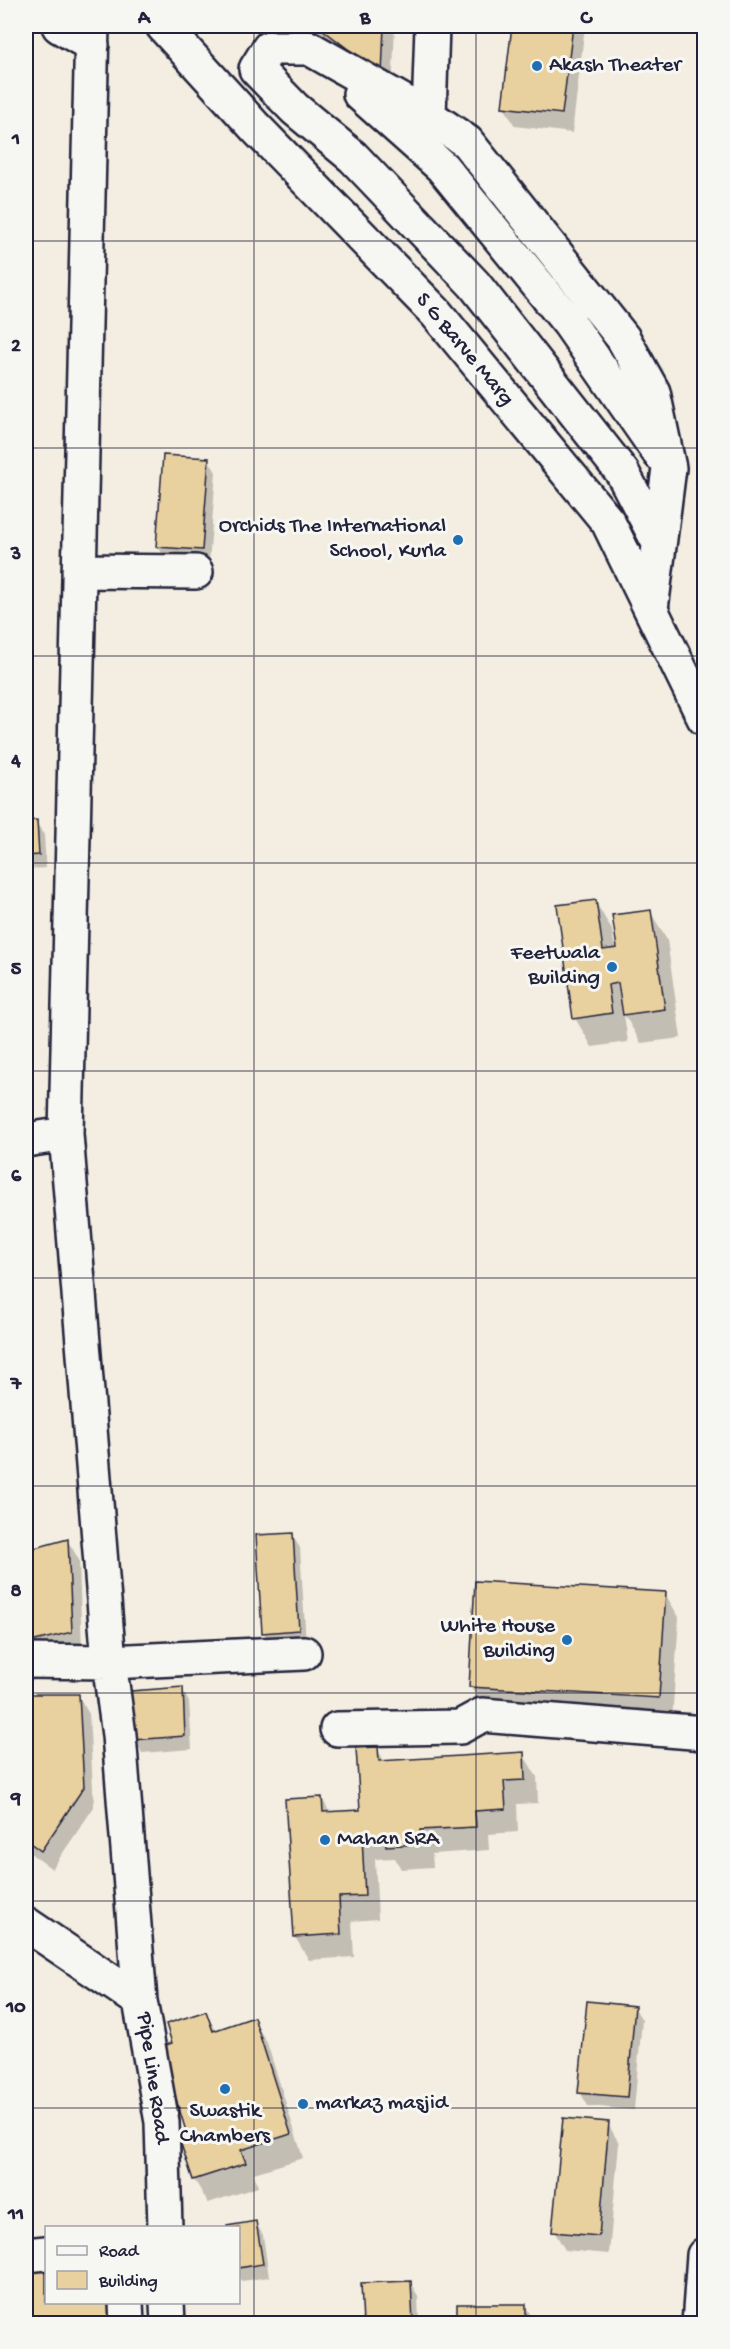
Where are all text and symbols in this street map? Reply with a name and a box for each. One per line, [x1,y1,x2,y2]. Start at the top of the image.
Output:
text: A [137,8,152,31]
text: B [359,8,371,31]
text: C [580,8,594,31]
place label: Akash Theater [549,53,683,79]
marker: Akash Theater [530,59,544,73]
text: 1 [11,129,20,152]
street label: S G Barve Marg [409,288,519,412]
text: 2 [11,336,21,359]
place label: Orchids The International School, Kurla [219,514,447,565]
marker: Orchids The International School, Kurla [451,533,465,547]
text: 3 [10,544,21,567]
text: 4 [10,751,21,774]
place label: Feetwala Building [510,941,601,992]
text: 5 [11,959,22,982]
marker: Feetwala Building [605,960,619,974]
text: 6 [11,1166,22,1189]
text: 7 [10,1374,23,1397]
text: 8 [11,1581,22,1604]
place label: White House Building [440,1614,556,1665]
marker: White House Building [560,1633,574,1647]
text: 9 [10,1789,21,1812]
place label: Mahan SRA [337,1827,440,1853]
marker: Mahan SRA [318,1833,332,1847]
text: 10 [5,1997,26,2020]
street label: Pipe Line Road [130,2010,174,2147]
marker: Swastik Chambers [218,2082,232,2096]
place label: markaz masjid [315,2091,450,2117]
marker: markaz masjid [296,2097,310,2111]
place label: Swastik Chambers [180,2099,271,2150]
text: 11 [7,2204,24,2227]
legend [45,2226,240,2304]
text: Road [99,2242,140,2263]
text: Building [98,2272,158,2293]

